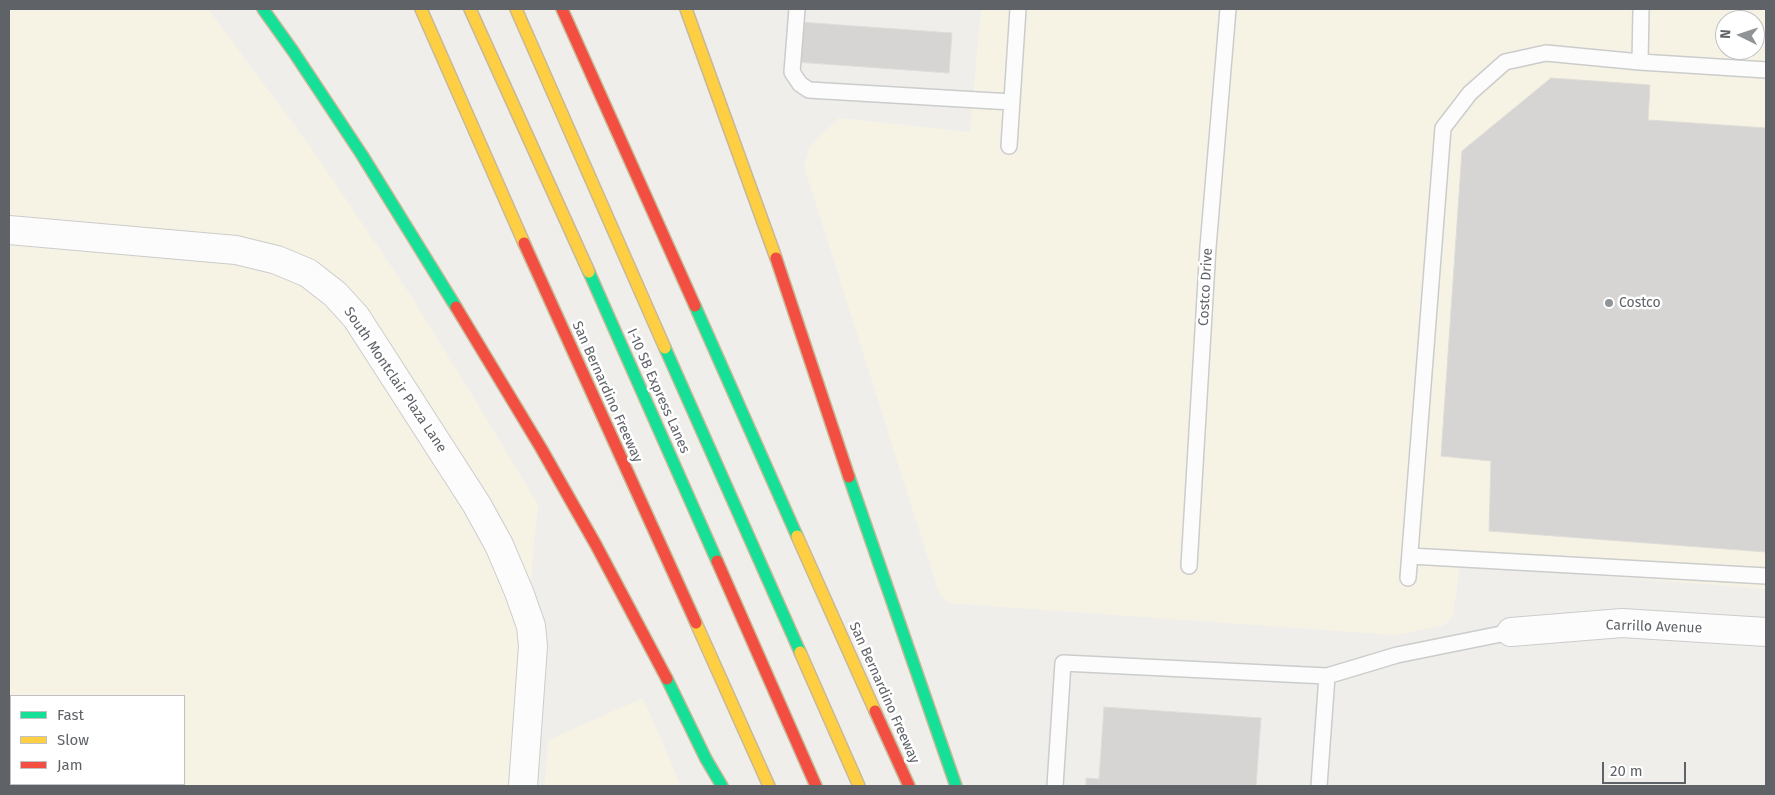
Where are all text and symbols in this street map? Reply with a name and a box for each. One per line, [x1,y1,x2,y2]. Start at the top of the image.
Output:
north arrow [1715,10,1765,60]
text: N [1717,29,1734,39]
street label: Costco Drive [1196,247,1216,327]
place label: Costco [1619,295,1661,311]
marker: Costco [1603,297,1615,309]
street label: South Montclair Plaza Lane [340,304,450,456]
street label: San Bernardino Freeway [568,319,646,465]
street label: I-10 SB Express Lanes [623,326,693,456]
street label: Carrillo Avenue [1605,617,1703,637]
street label: San Bernardino Freeway [845,620,923,766]
legend [10,695,185,785]
text: Fast [57,706,84,724]
text: Slow [57,731,89,749]
scale bar [1605,752,1689,784]
text: Jam [57,756,83,774]
text: 20 m [1610,762,1643,780]

